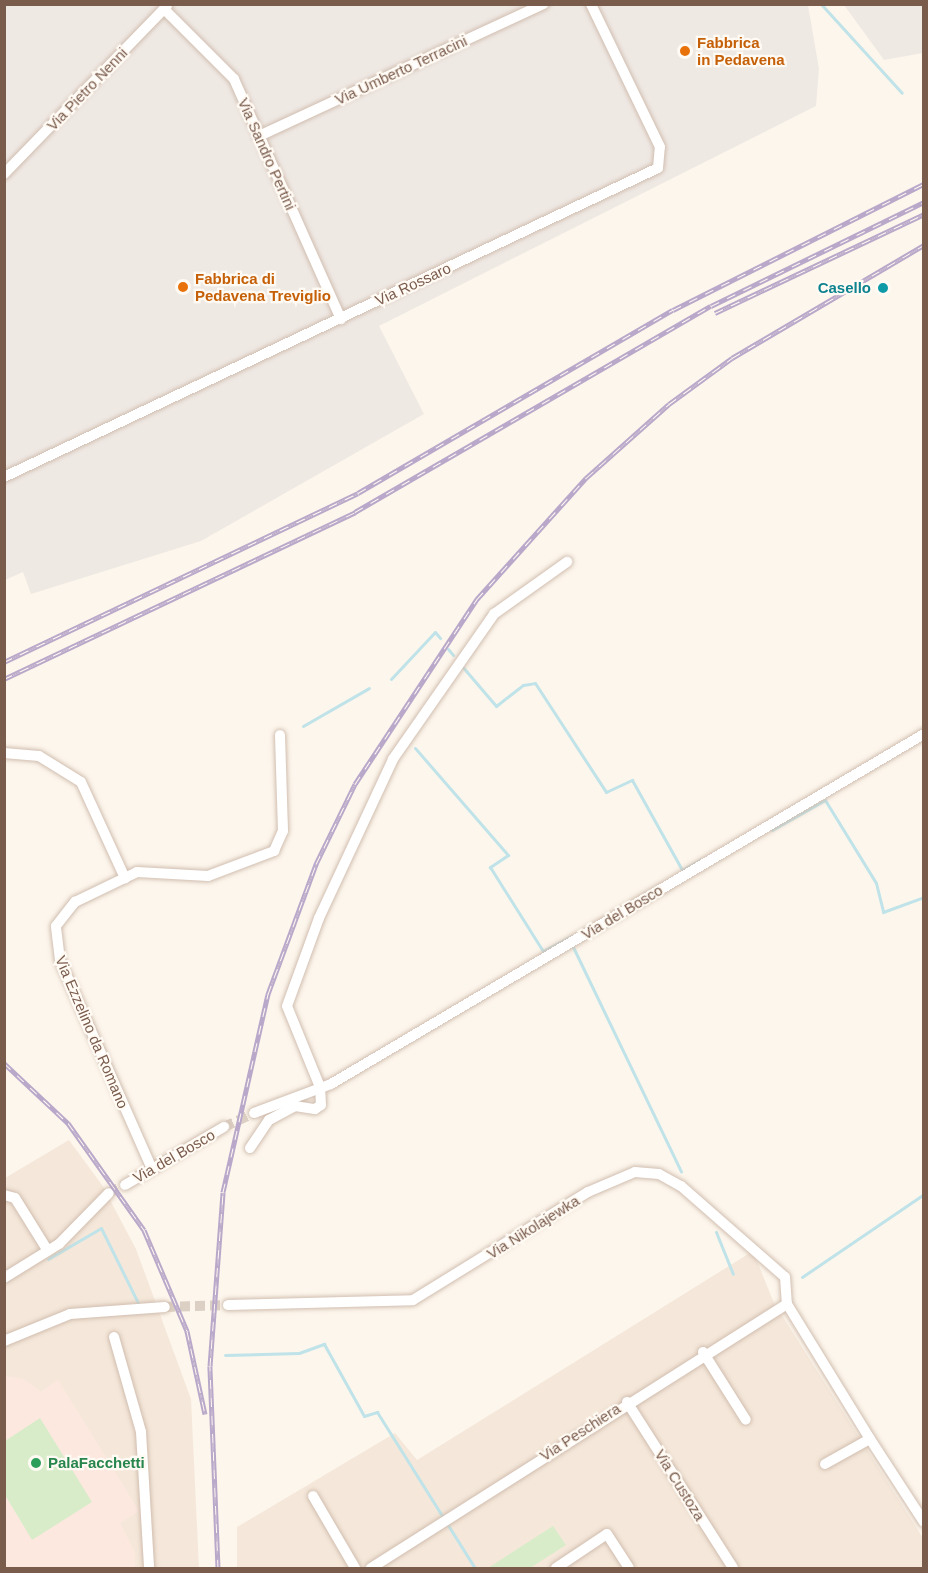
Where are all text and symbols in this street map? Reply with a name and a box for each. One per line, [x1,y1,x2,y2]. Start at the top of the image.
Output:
street label: Via Umberto Terracini [332,31,470,109]
place label: Fabbrica in Pedavena [697,33,785,68]
street label: Via Pietro Nenni [43,44,131,134]
marker: Fabbrica in Pedavena [678,44,692,58]
street label: Via Sandro Pertini [234,95,300,213]
street label: Via Rossaro [372,259,454,309]
place label: Fabbrica di Pedavena Treviglio [195,269,331,304]
place label: Casello [818,279,871,297]
marker: Fabbrica di Pedavena Treviglio [176,280,190,294]
marker: Casello [876,281,890,295]
street label: Via del Bosco [578,881,666,943]
street label: Via Ezzelino da Romano [52,953,132,1111]
street label: Via del Bosco [130,1125,218,1187]
street label: Via Nikolajewka [483,1191,583,1263]
street label: Via Peschiera [536,1399,624,1465]
street label: Via Custoza [651,1446,709,1524]
place label: PalaFacchetti [48,1454,145,1472]
marker: PalaFacchetti [29,1456,43,1470]

